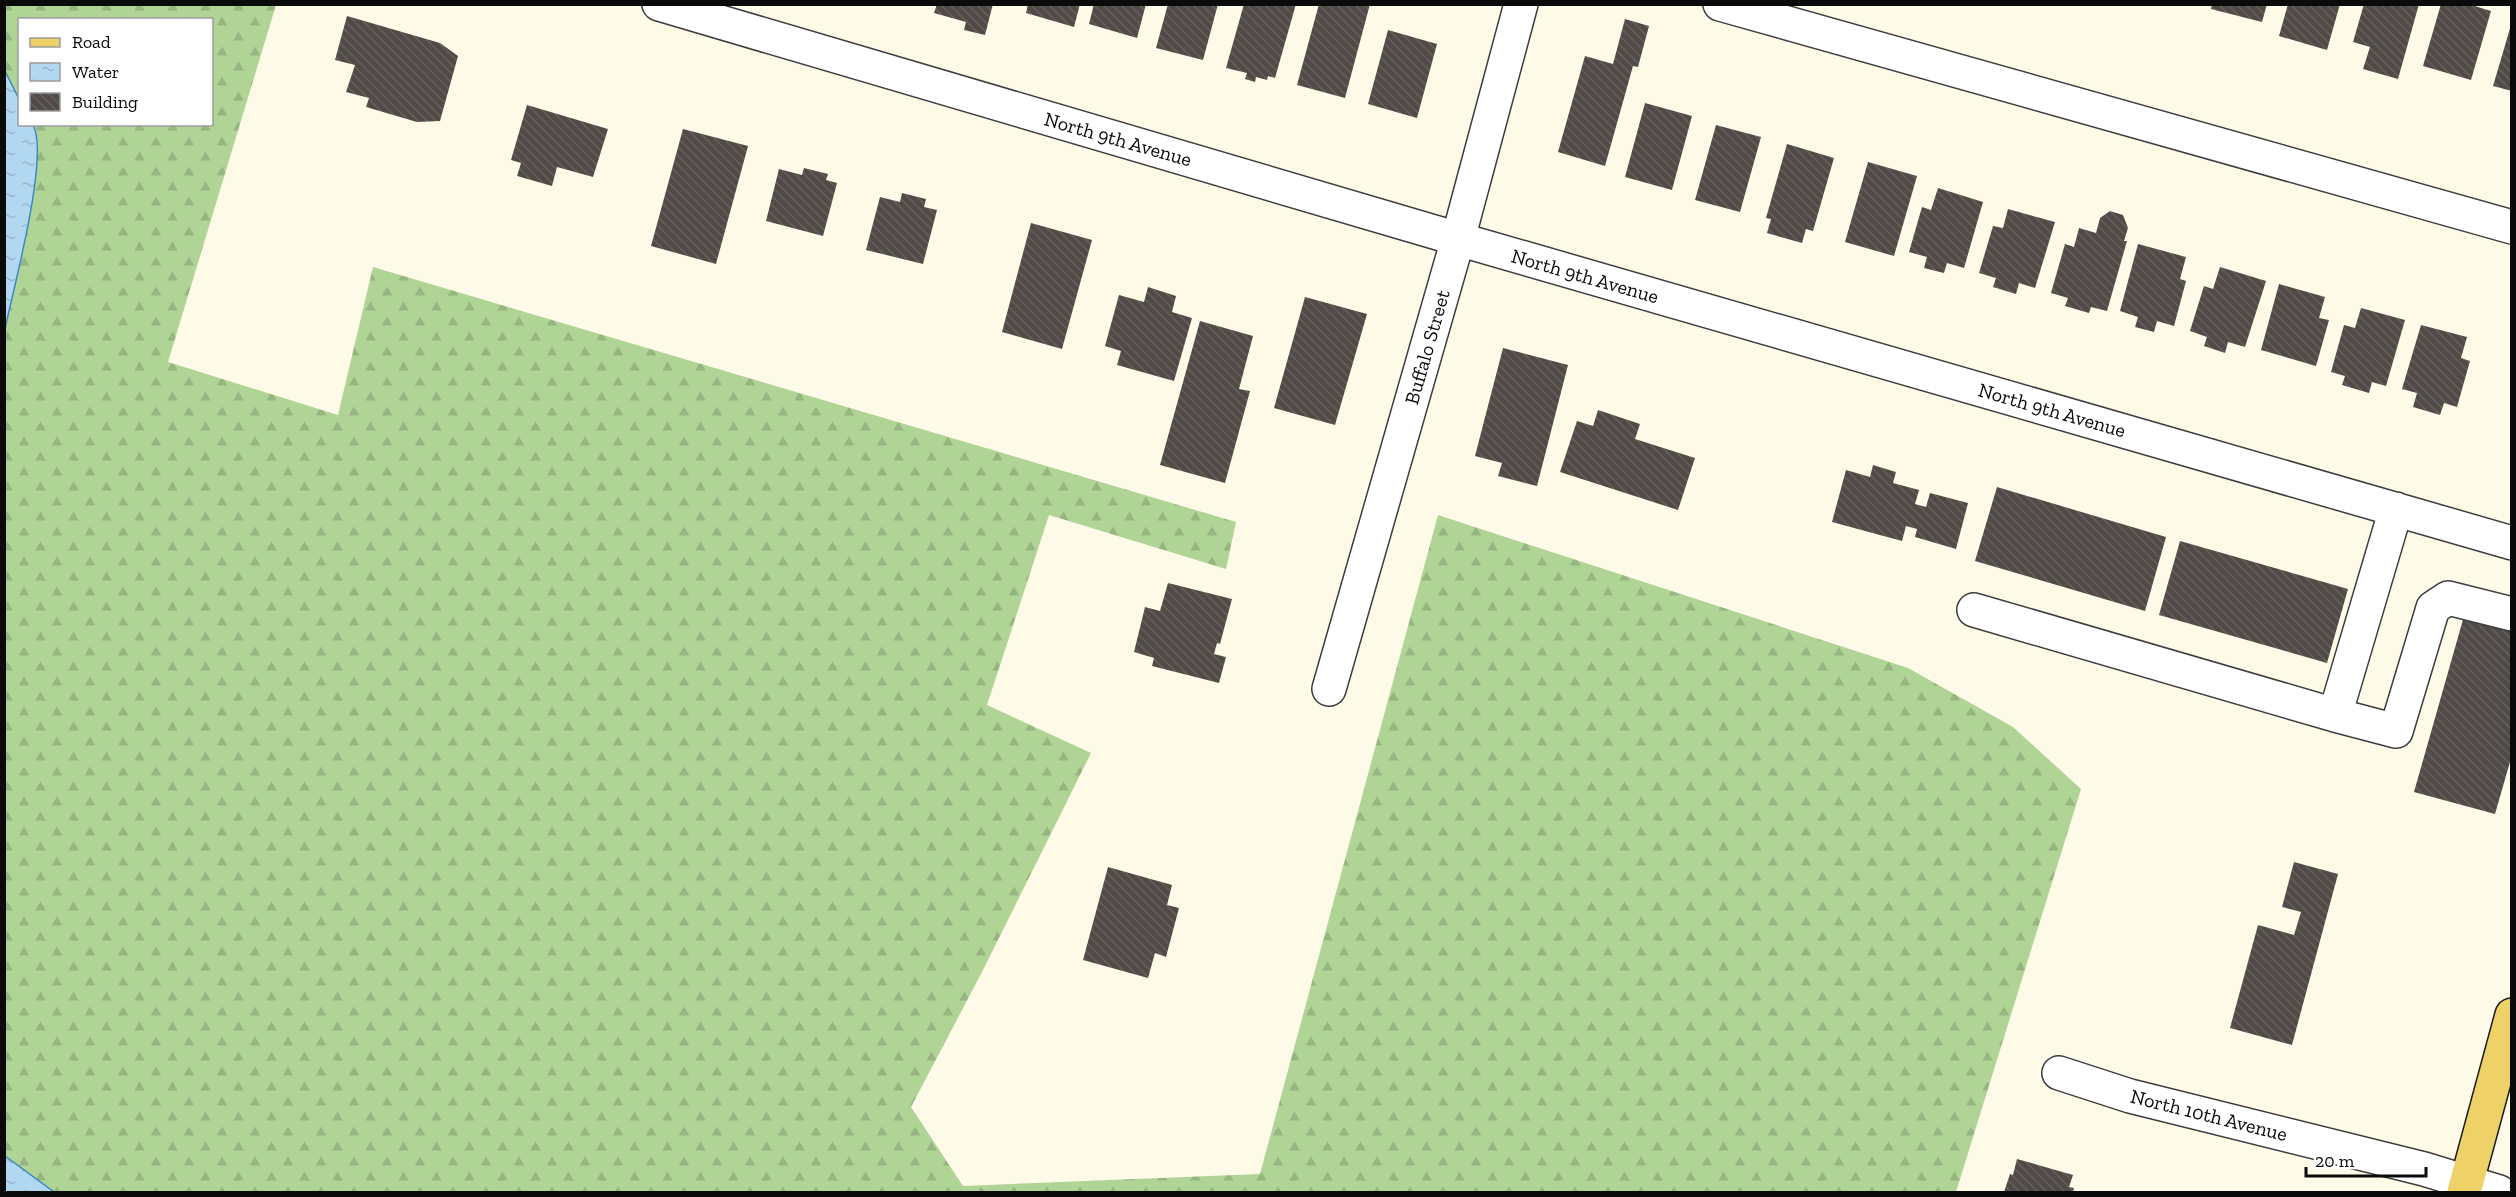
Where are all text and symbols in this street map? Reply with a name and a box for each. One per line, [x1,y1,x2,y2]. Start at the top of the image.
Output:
legend [18,18,213,126]
text: Road [72,31,111,53]
text: Water [72,61,119,83]
text: Building [72,91,138,113]
street label: North 9th Avenue [1042,106,1194,172]
street label: North 9th Avenue [1509,243,1661,309]
street label: Buffalo Street [1399,286,1455,407]
street label: North 9th Avenue [1976,377,2128,443]
street label: North 10th Avenue [2128,1084,2290,1146]
scale bar [2306,1140,2426,1178]
text: 20 m [2315,1150,2355,1172]

